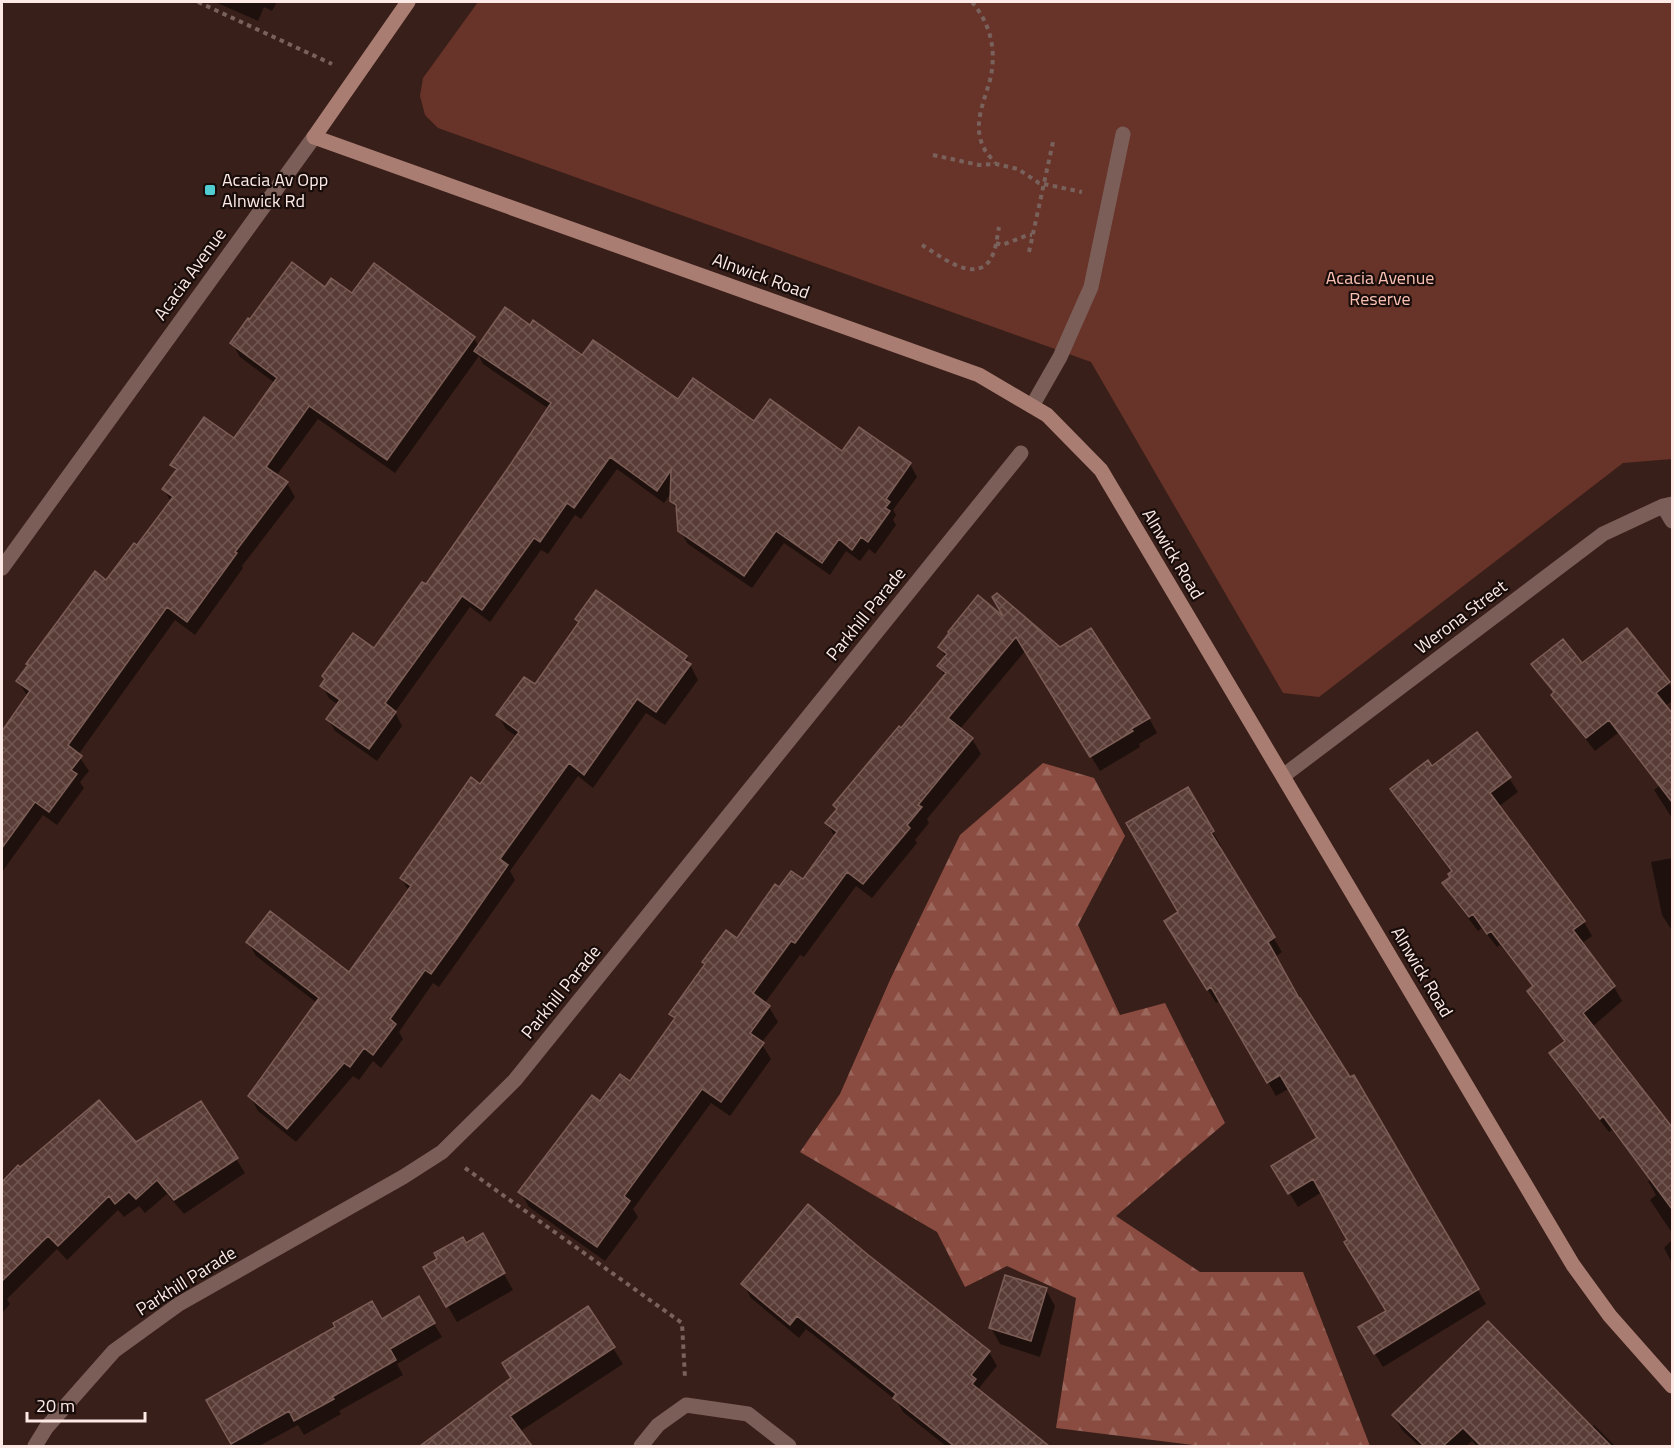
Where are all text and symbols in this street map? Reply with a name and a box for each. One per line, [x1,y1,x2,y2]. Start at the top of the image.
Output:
place label: Acacia Av Opp Alnwick Rd [222,166,328,214]
marker: Acacia Av Opp Alnwick Rd [203,183,217,197]
street label: Acacia Avenue [147,222,232,326]
street label: Alnwick Road [709,245,813,306]
park label: Acacia Avenue Reserve [1326,264,1434,312]
street label: Alnwick Road [1136,503,1211,604]
street label: Parkhill Parade [819,561,912,666]
street label: Werona Street [1409,573,1513,660]
street label: Alnwick Road [1385,921,1460,1022]
street label: Parkhill Parade [514,939,607,1044]
street label: Parkhill Parade [130,1239,241,1322]
scale bar [27,1385,146,1423]
text: 20 m [36,1392,75,1419]

